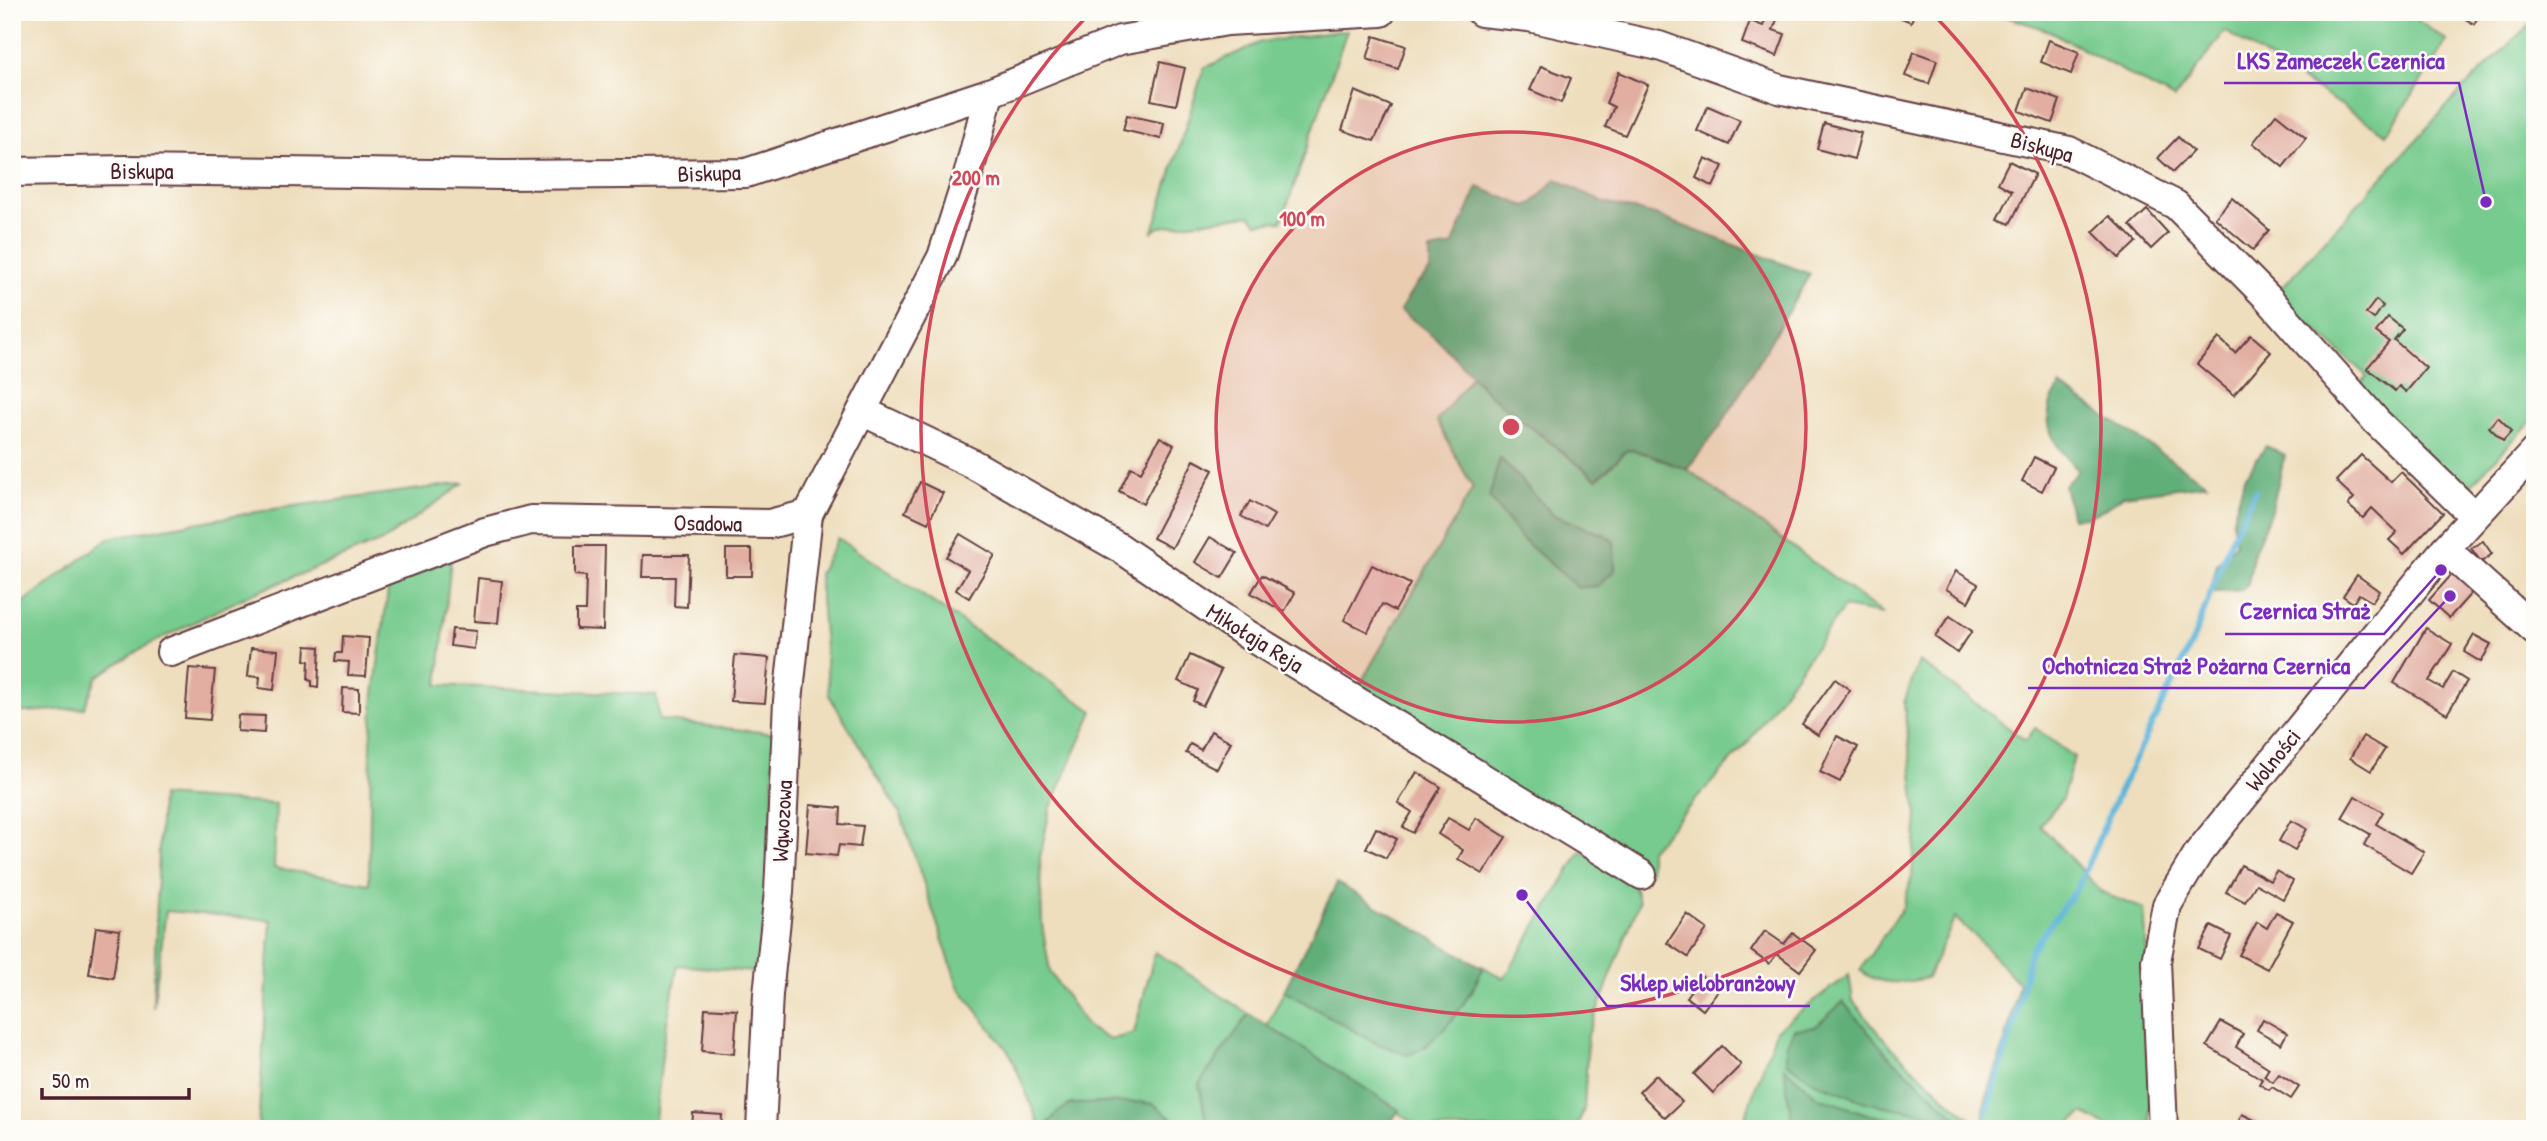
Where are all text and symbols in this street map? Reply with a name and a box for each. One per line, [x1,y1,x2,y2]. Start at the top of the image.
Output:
callout: LKS Zameczek Czernica [2224,38,2459,83]
text: LKS Zameczek Czernica [2237,44,2445,76]
street label: Biskupa [2008,123,2077,170]
street label: Biskupa [110,155,174,186]
street label: Biskupa [677,156,741,189]
text: 200 m [952,163,1000,192]
text: 100 m [1279,204,1325,233]
centre of rings [1499,415,1523,439]
street label: Osadowa [673,506,743,539]
callout: Czernica Straż [2225,589,2384,634]
text: Czernica Straż [2240,594,2371,626]
street label: Mikołaja Reja [1201,596,1310,680]
callout: Ochotnicza Straż Pożarna Czernica [2028,643,2364,688]
text: Ochotnicza Straż Pożarna Czernica [2042,649,2351,681]
street label: Wolności [2238,722,2307,797]
street label: Wąwozowa [764,779,799,863]
callout: Sklep wielobranżowy [1607,961,1810,1006]
text: Sklep wielobranżowy [1620,966,1796,999]
scale bar [42,1057,189,1101]
text: 50 m [52,1066,89,1095]

